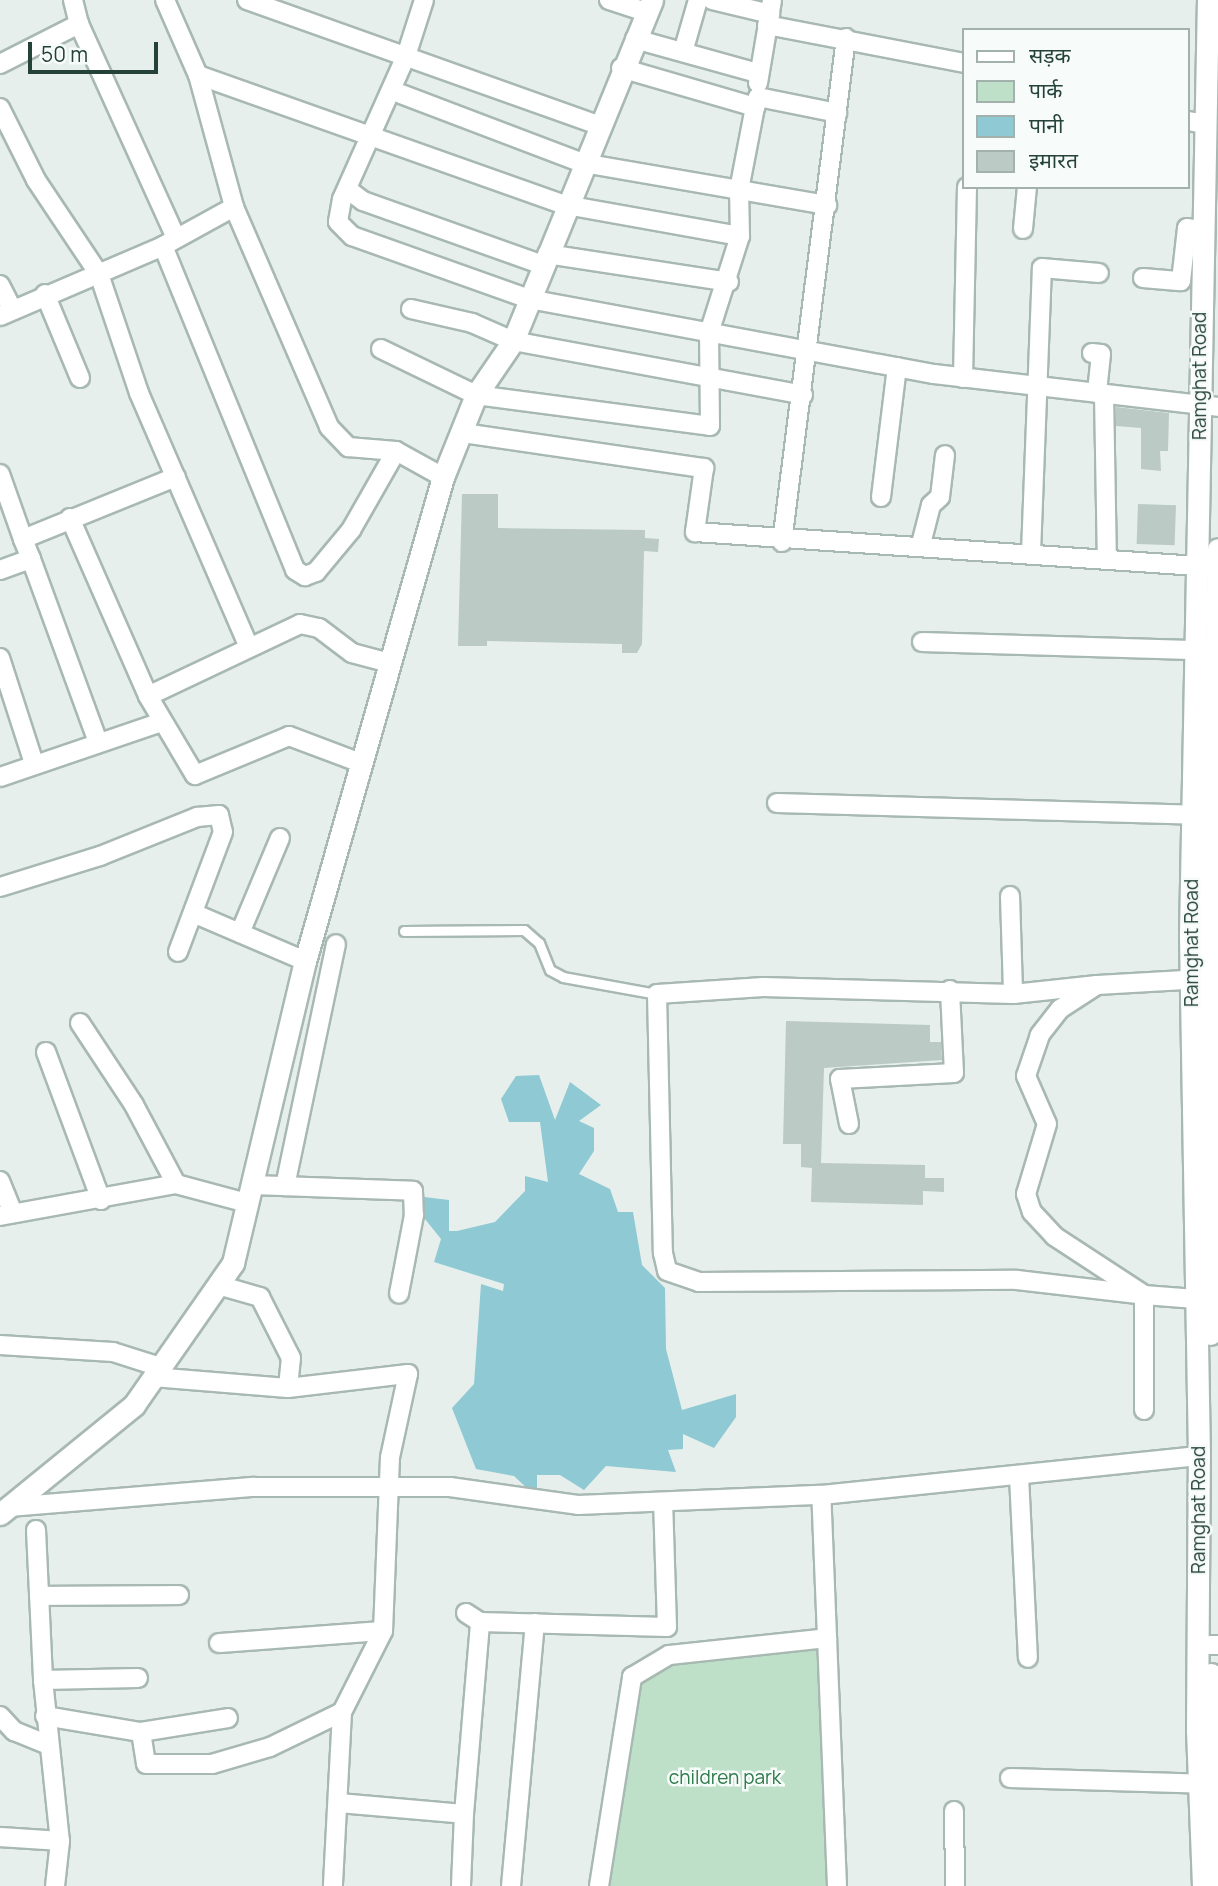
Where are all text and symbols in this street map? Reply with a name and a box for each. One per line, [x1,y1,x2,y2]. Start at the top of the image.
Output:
scale bar [32,28,161,72]
legend [962,28,1190,189]
text: 50 m [41,40,88,68]
text: सड़क [1029,41,1071,69]
text: पार्क [1029,76,1063,104]
text: पानी [1029,111,1063,139]
text: इमारत [1029,146,1078,174]
street label: Ramghat Road [1189,312,1211,440]
street label: Ramghat Road [1181,879,1203,1007]
street label: Ramghat Road [1188,1446,1210,1574]
park label: children park [669,1767,781,1789]

